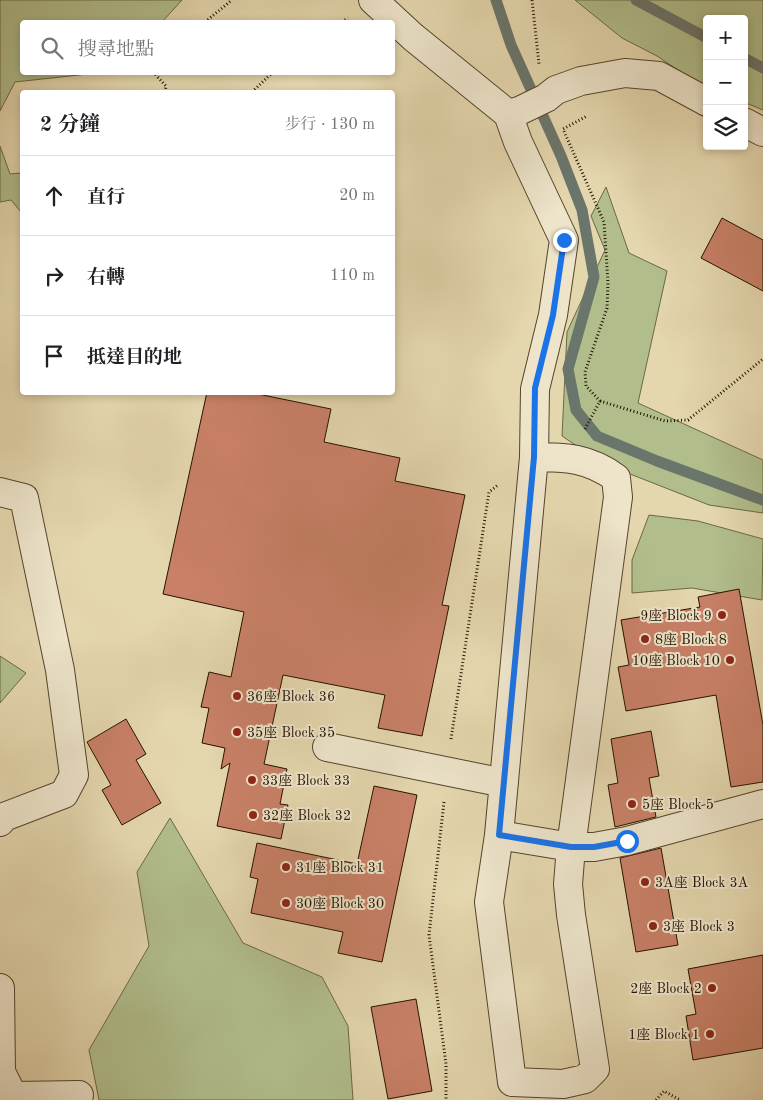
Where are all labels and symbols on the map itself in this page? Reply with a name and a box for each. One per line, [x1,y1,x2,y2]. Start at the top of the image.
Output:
route end [553,229,576,252]
place label: 9座 Block 9 [640,608,712,623]
marker: 9座 Block 9 [716,609,728,621]
place label: 8座 Block 8 [655,632,727,647]
marker: 8座 Block 8 [639,633,651,645]
place label: 10座 Block 10 [632,653,720,668]
marker: 10座 Block 10 [724,654,736,666]
place label: 36座 Block 36 [247,689,335,704]
marker: 36座 Block 36 [231,690,243,702]
place label: 35座 Block 35 [247,725,335,740]
marker: 35座 Block 35 [231,726,243,738]
place label: 33座 Block 33 [262,773,350,788]
marker: 33座 Block 33 [246,774,258,786]
place label: 5座 Block 5 [642,797,714,812]
marker: 5座 Block 5 [626,798,638,810]
place label: 32座 Block 32 [263,808,351,823]
marker: 32座 Block 32 [247,809,259,821]
route start [616,830,639,853]
place label: 31座 Block 31 [296,860,384,875]
marker: 31座 Block 31 [280,861,292,873]
place label: 3A座 Block 3A [655,875,749,890]
marker: 3A座 Block 3A [639,876,651,888]
place label: 30座 Block 30 [296,896,384,911]
marker: 30座 Block 30 [280,897,292,909]
place label: 3座 Block 3 [663,919,735,934]
marker: 3座 Block 3 [647,920,659,932]
place label: 2座 Block 2 [630,981,702,996]
marker: 2座 Block 2 [706,982,718,994]
place label: 1座 Block 1 [628,1027,700,1042]
marker: 1座 Block 1 [704,1028,716,1040]

